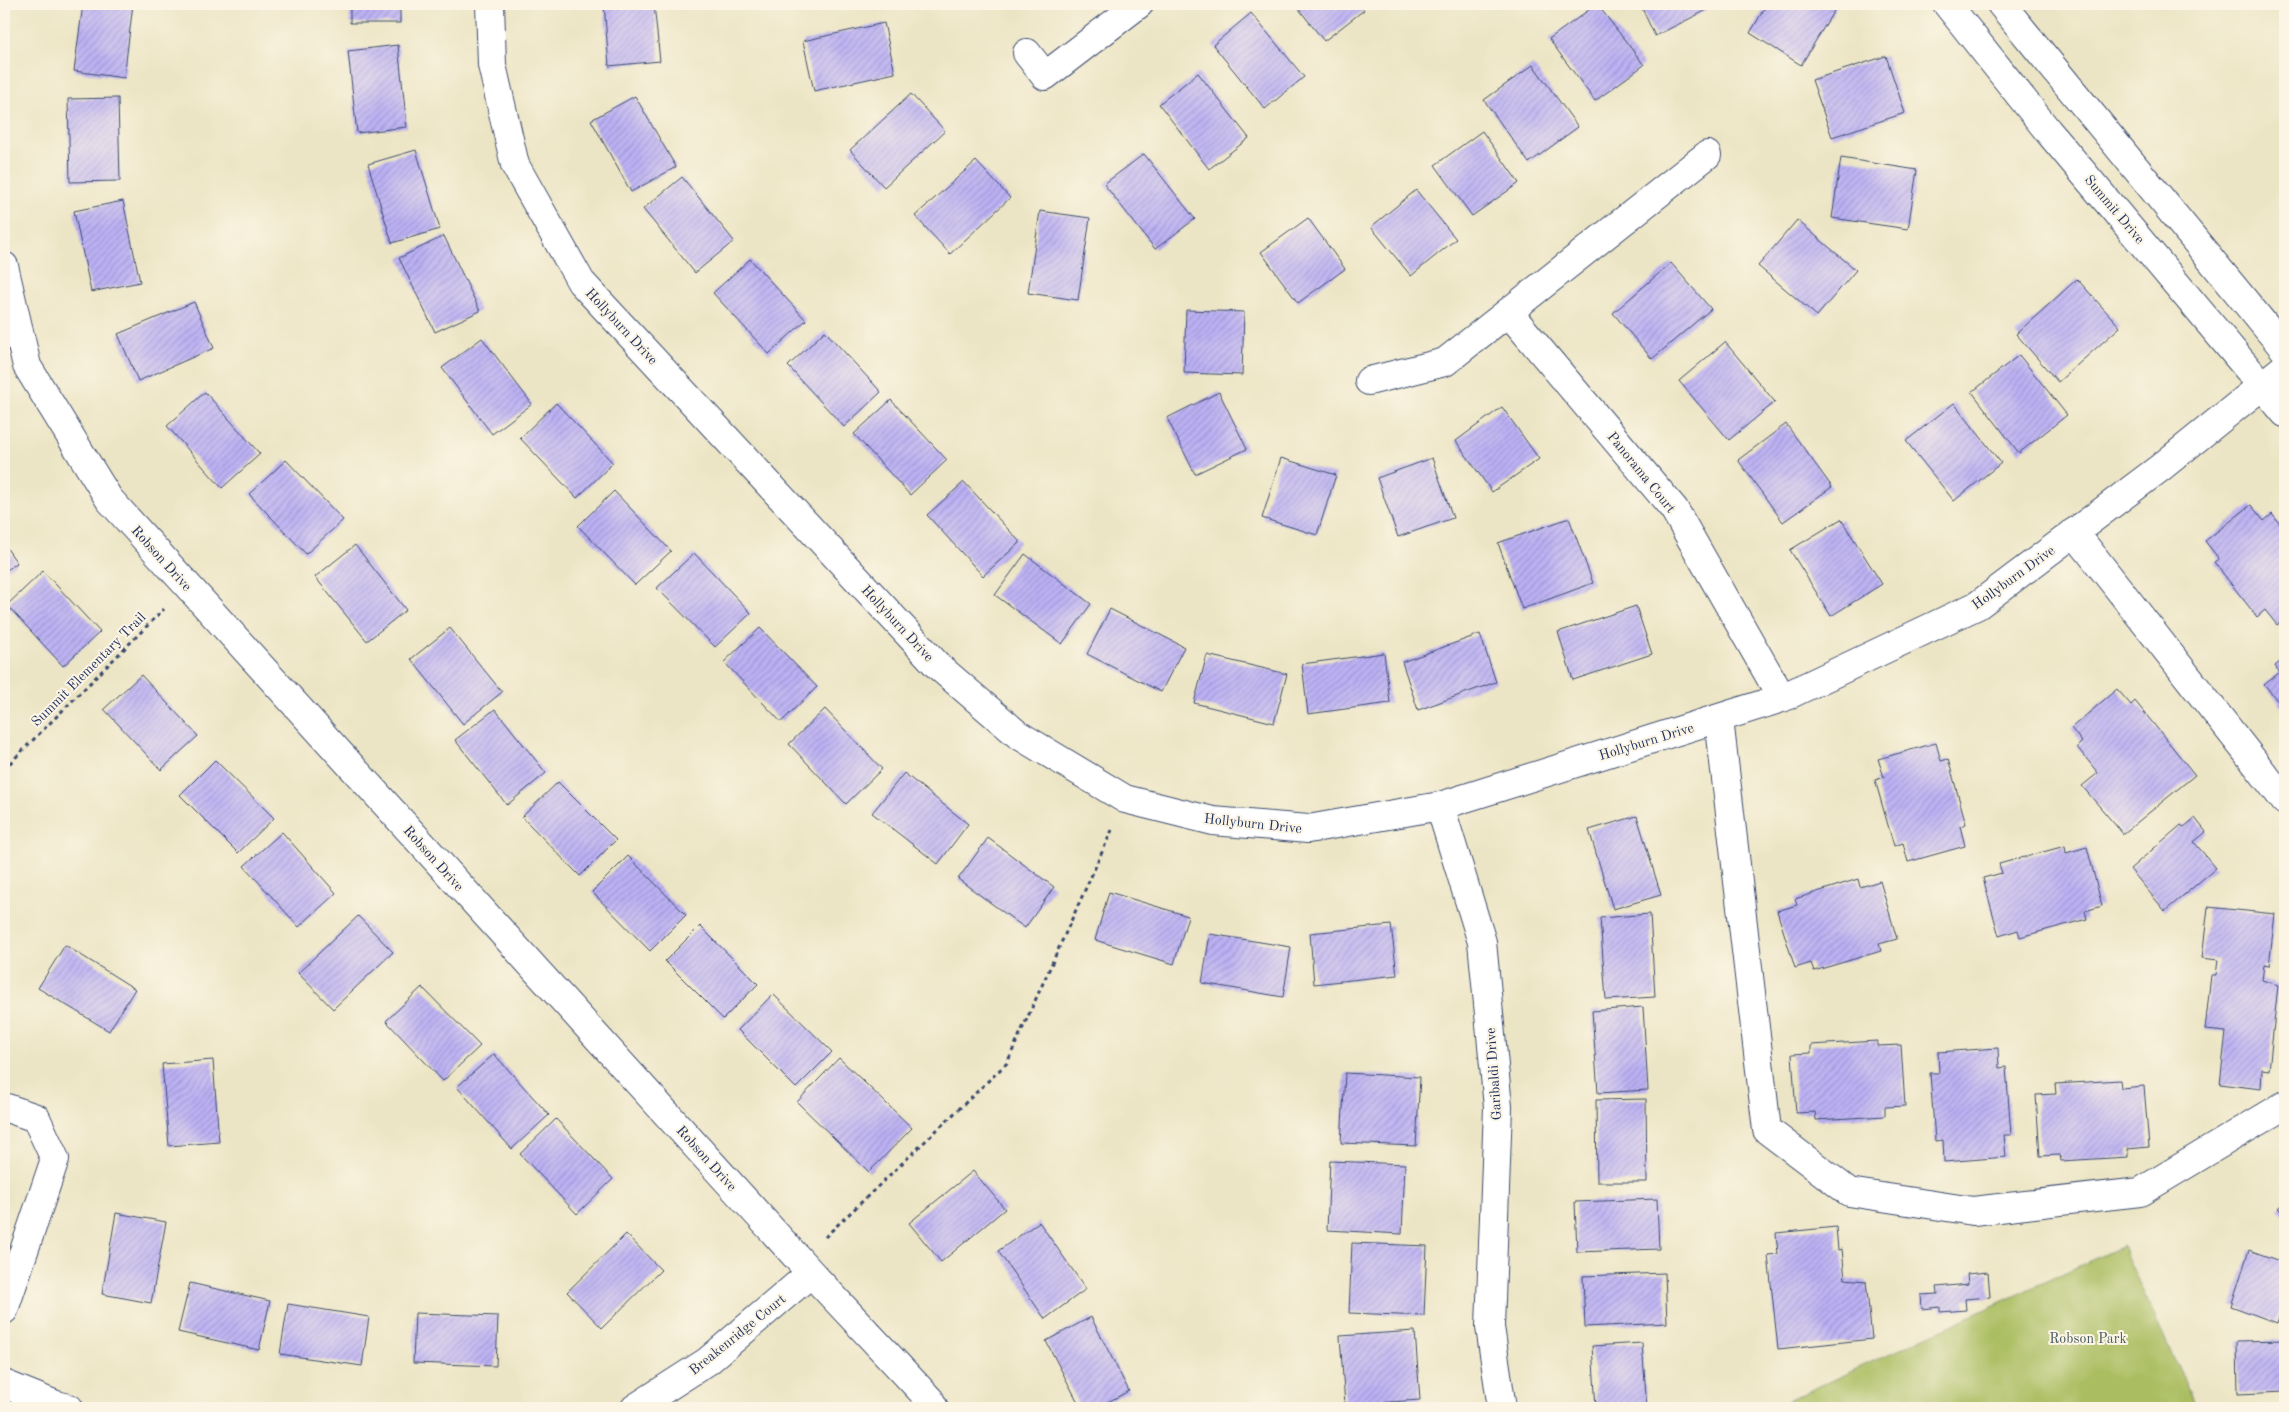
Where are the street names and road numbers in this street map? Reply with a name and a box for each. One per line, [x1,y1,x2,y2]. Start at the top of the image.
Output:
street label: Summit Drive [2082,173,2147,247]
street label: Hollyburn Drive [583,286,660,367]
street label: Panorama Court [1605,430,1678,516]
street label: Robson Drive [129,523,194,594]
street label: Hollyburn Drive [1970,543,2058,612]
street label: Hollyburn Drive [859,583,936,664]
street label: Summit Elementary Trail [29,610,149,729]
street label: Hollyburn Drive [1597,721,1695,763]
street label: Hollyburn Drive [1203,812,1303,836]
street label: Robson Drive [401,823,466,894]
street label: Garibaldi Drive [1484,1027,1504,1121]
street label: Robson Drive [674,1123,739,1194]
street label: Breakenridge Court [687,1292,788,1378]

